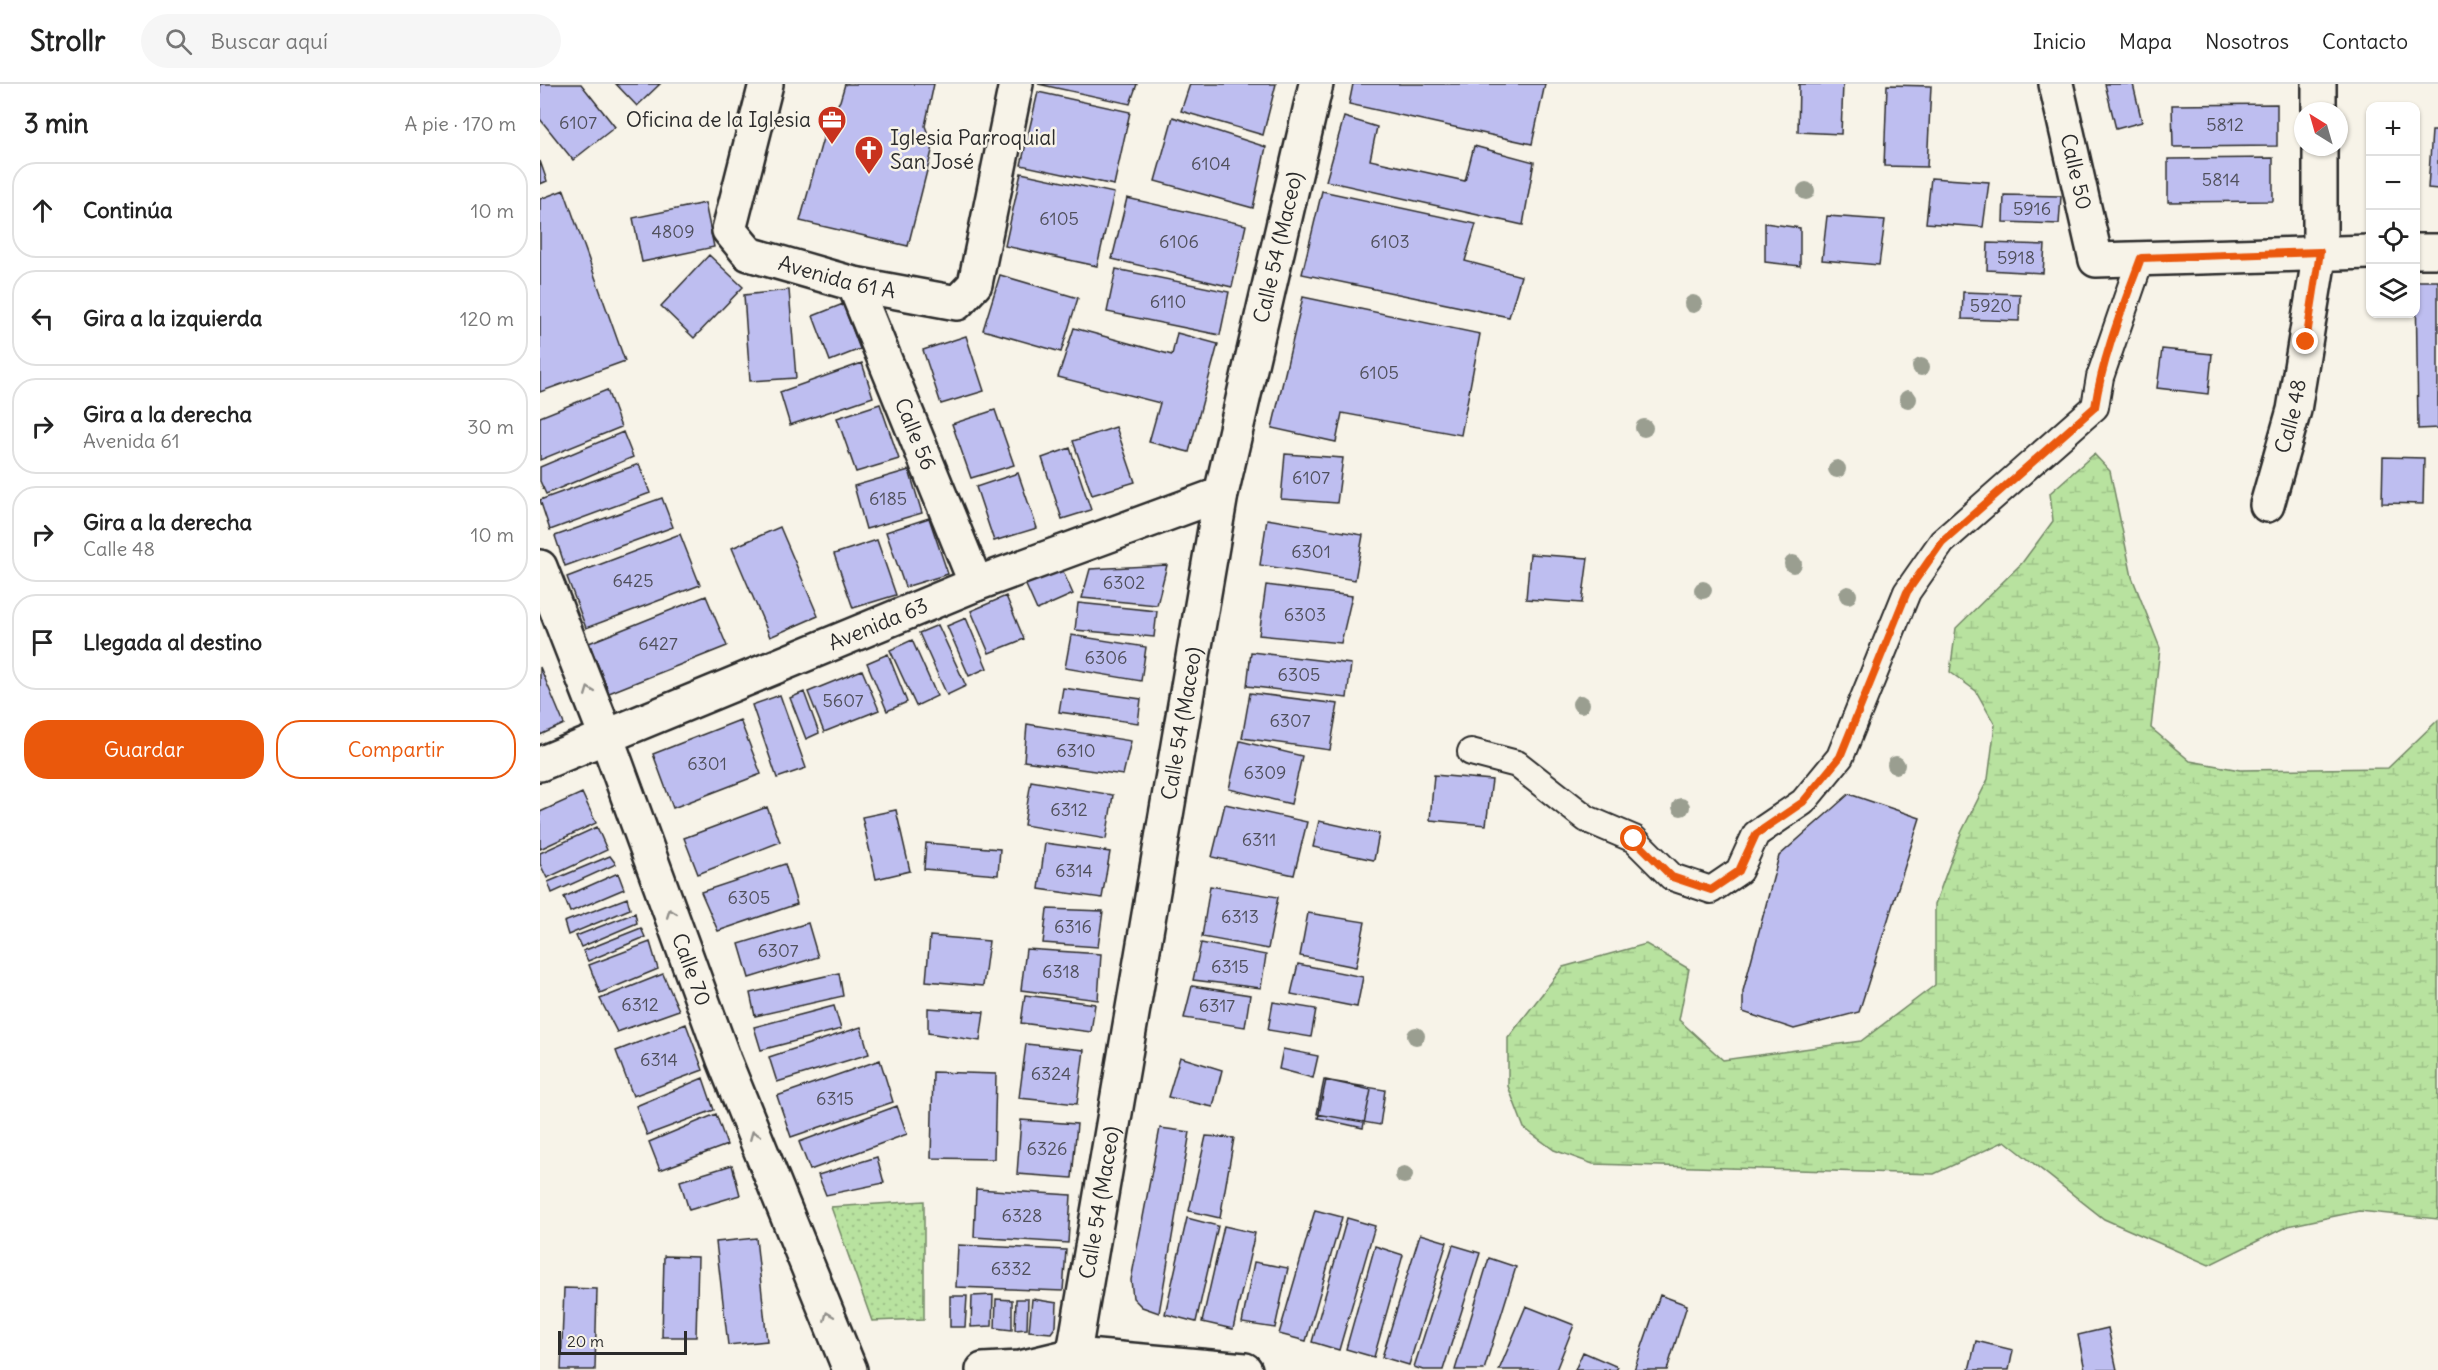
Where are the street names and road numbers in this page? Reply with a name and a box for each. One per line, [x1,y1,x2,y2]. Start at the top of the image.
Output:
street label: Calle 50 [2055,131,2098,212]
street label: Calle 54 (Maceo) [1247,169,1308,326]
street label: Avenida 61 A [775,249,898,304]
street label: Calle 48 [2268,377,2312,456]
street label: Calle 56 [889,394,942,474]
street label: Avenida 63 [824,591,932,656]
street label: Calle 54 (Maceo) [1155,645,1208,802]
street label: Calle 70 [666,929,717,1010]
street label: Calle 54 (Maceo) [1073,1124,1126,1281]

